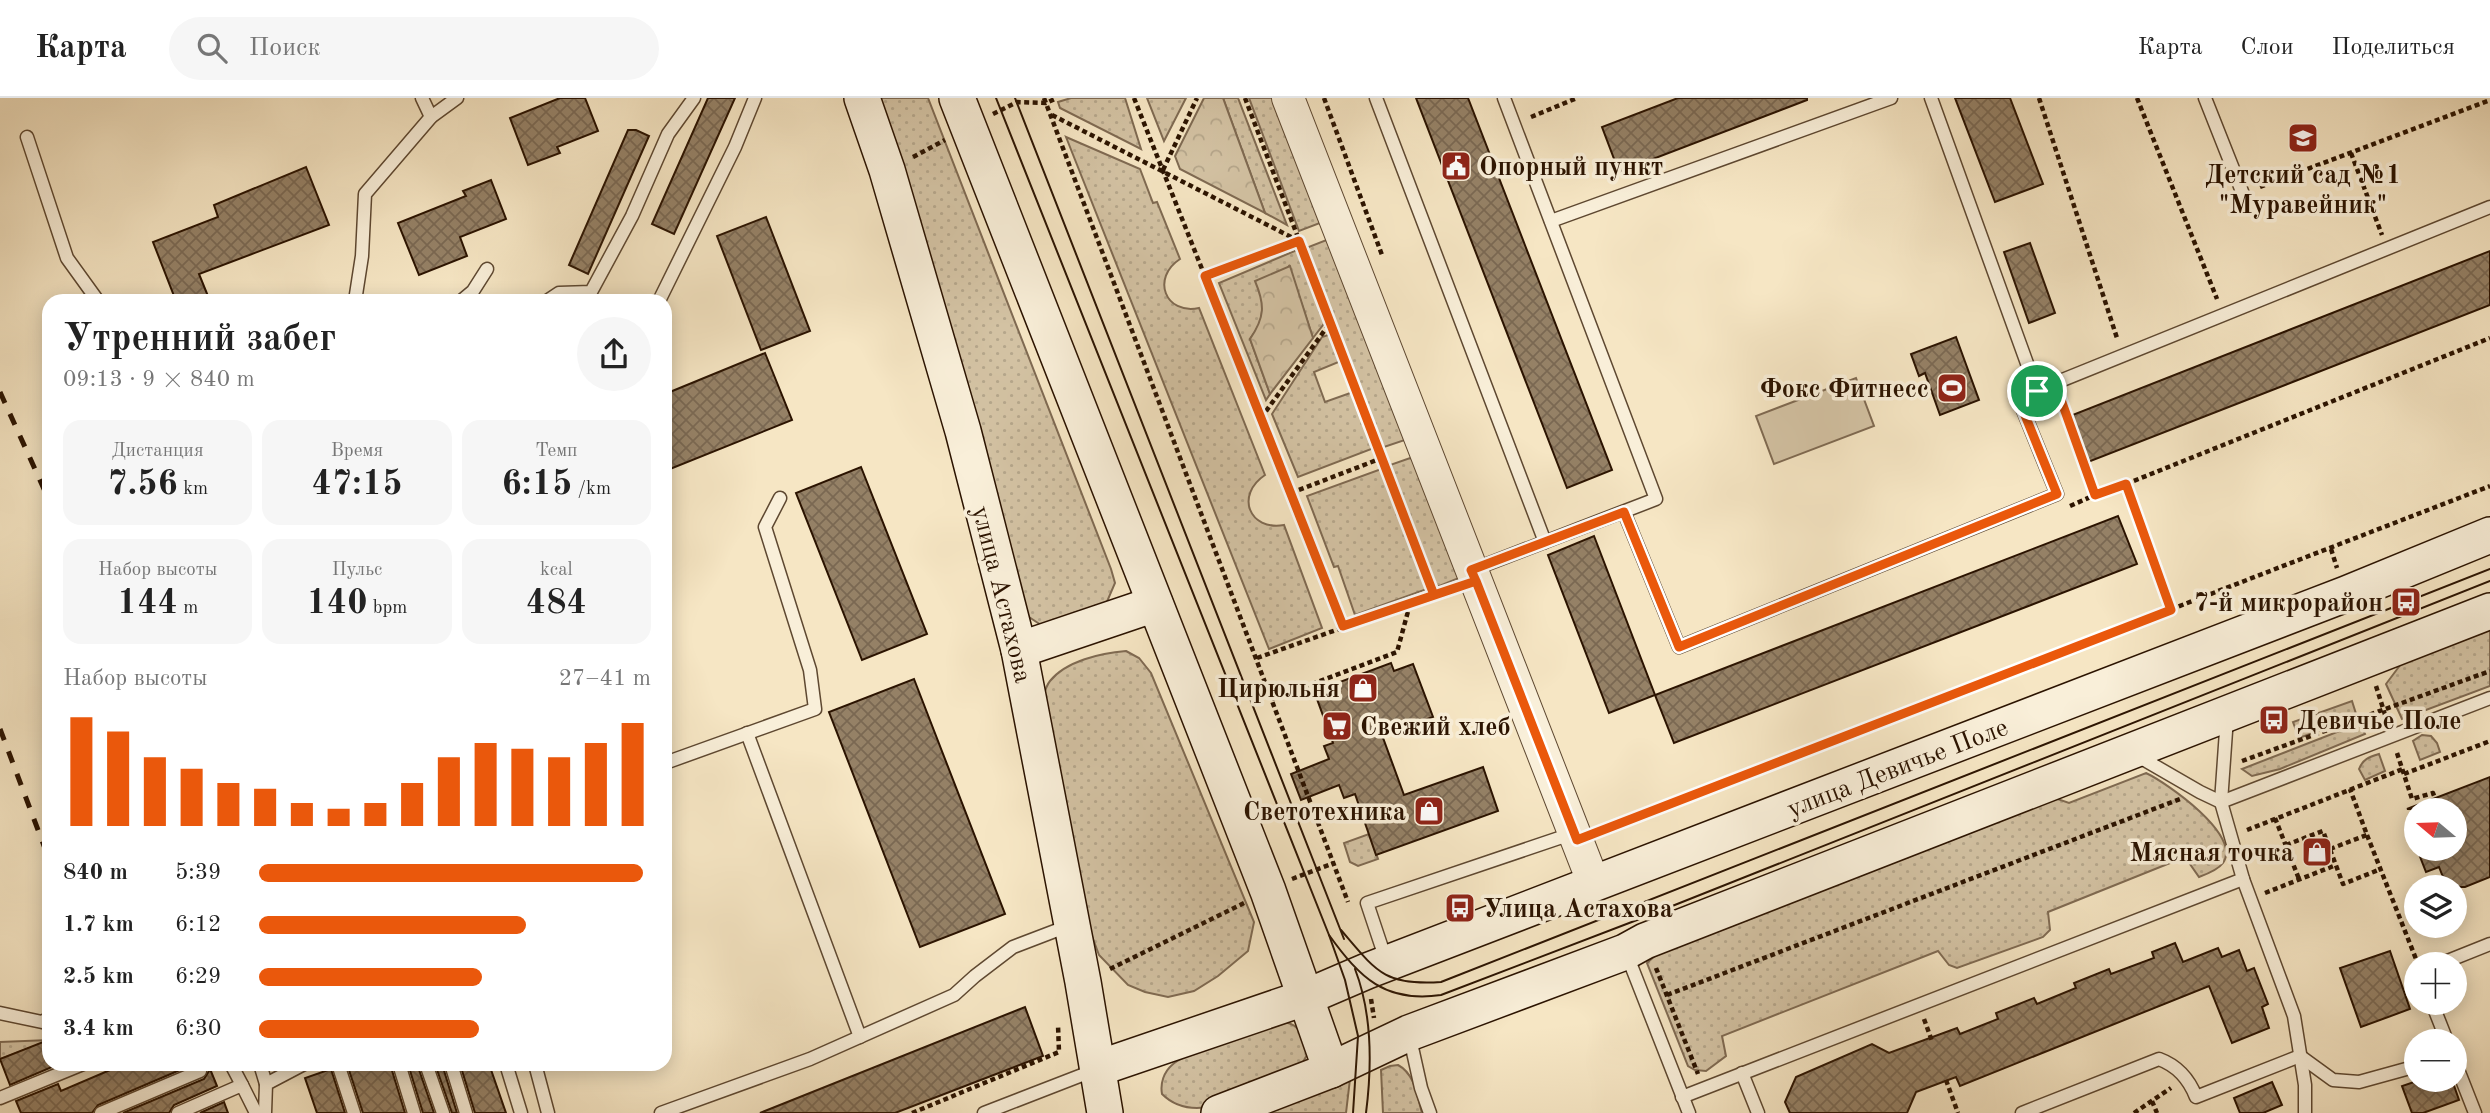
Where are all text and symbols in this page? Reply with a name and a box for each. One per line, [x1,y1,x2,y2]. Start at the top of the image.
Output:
search box [169,17,659,80]
icon: search [193,29,231,67]
text: Карта [35,32,127,65]
text: Поиск [249,35,321,61]
text: Карта [2138,36,2203,60]
text: Слои [2241,36,2294,60]
text: Поделиться [2332,36,2455,60]
school or university icon: Детский сад №1 "Муравейник" [2286,121,2320,155]
public building icon: Опорный пункт [1439,149,1473,183]
place label: Опорный пункт [1479,155,1663,181]
place label: Детский сад №1 "Муравейник" [2205,163,2401,219]
button: share [577,317,651,391]
text: Утренний забег [63,321,336,359]
pin [2007,361,2067,421]
text: 09:13 · 9 × 840 m [63,368,255,391]
sports icon: Фокс Фитнесс [1935,371,1969,405]
icon: arrive [2018,372,2056,410]
place label: Фокс Фитнесс [1760,377,1929,403]
text: Дистанция [112,442,204,461]
text: Время [331,442,383,461]
text: Темп [535,442,578,461]
text: 7.56 [107,467,178,502]
text: 47:15 [311,467,403,502]
text: 6:15 [502,467,572,502]
text: km [178,480,208,499]
text: /km [572,480,611,499]
street label: улица Астахова [967,503,1036,686]
text: Набор высоты [98,561,217,580]
text: Пульс [332,561,382,580]
text: kcal [540,561,573,580]
bus stop icon: 7-й микрорайон [2389,585,2423,619]
text: 144 [117,586,178,621]
text: 140 [307,586,367,621]
text: 484 [526,586,587,621]
place label: 7-й микрорайон [2194,591,2383,617]
text: m [178,599,198,618]
text: bpm [367,599,407,618]
text: Набор высоты [63,667,207,690]
text: 27–41 m [559,667,651,690]
shop icon: Цирюльня [1346,671,1380,705]
place label: Цирюльня [1217,677,1340,703]
bus stop icon: Девичье Поле [2257,703,2291,737]
supermarket icon: Свежий хлеб [1320,709,1354,743]
place label: Девичье Поле [2297,709,2461,735]
place label: Свежий хлеб [1360,715,1511,741]
street label: улица Девичье Поле [1784,715,2012,823]
shop icon: Светотехника [1412,794,1446,828]
north arrow [2404,798,2468,861]
map controls [2404,798,2467,1092]
place label: Светотехника [1243,800,1406,826]
shop icon: Мясная точка [2300,835,2334,869]
place label: Мясная точка [2130,841,2294,867]
text: 840 m [63,861,128,884]
text: 5:39 [175,861,221,884]
button: layers [2404,875,2467,938]
bus stop icon: Улица Астахова [1443,891,1477,925]
place label: Улица Астахова [1483,897,1673,923]
text: 1.7 km [63,913,134,936]
text: 6:12 [175,913,221,936]
button: + [2404,952,2467,1015]
text: 2.5 km [63,965,134,988]
text: 6:29 [175,965,221,988]
text: 3.4 km [63,1017,134,1040]
text: 6:30 [175,1017,221,1040]
button: − [2404,1029,2467,1092]

